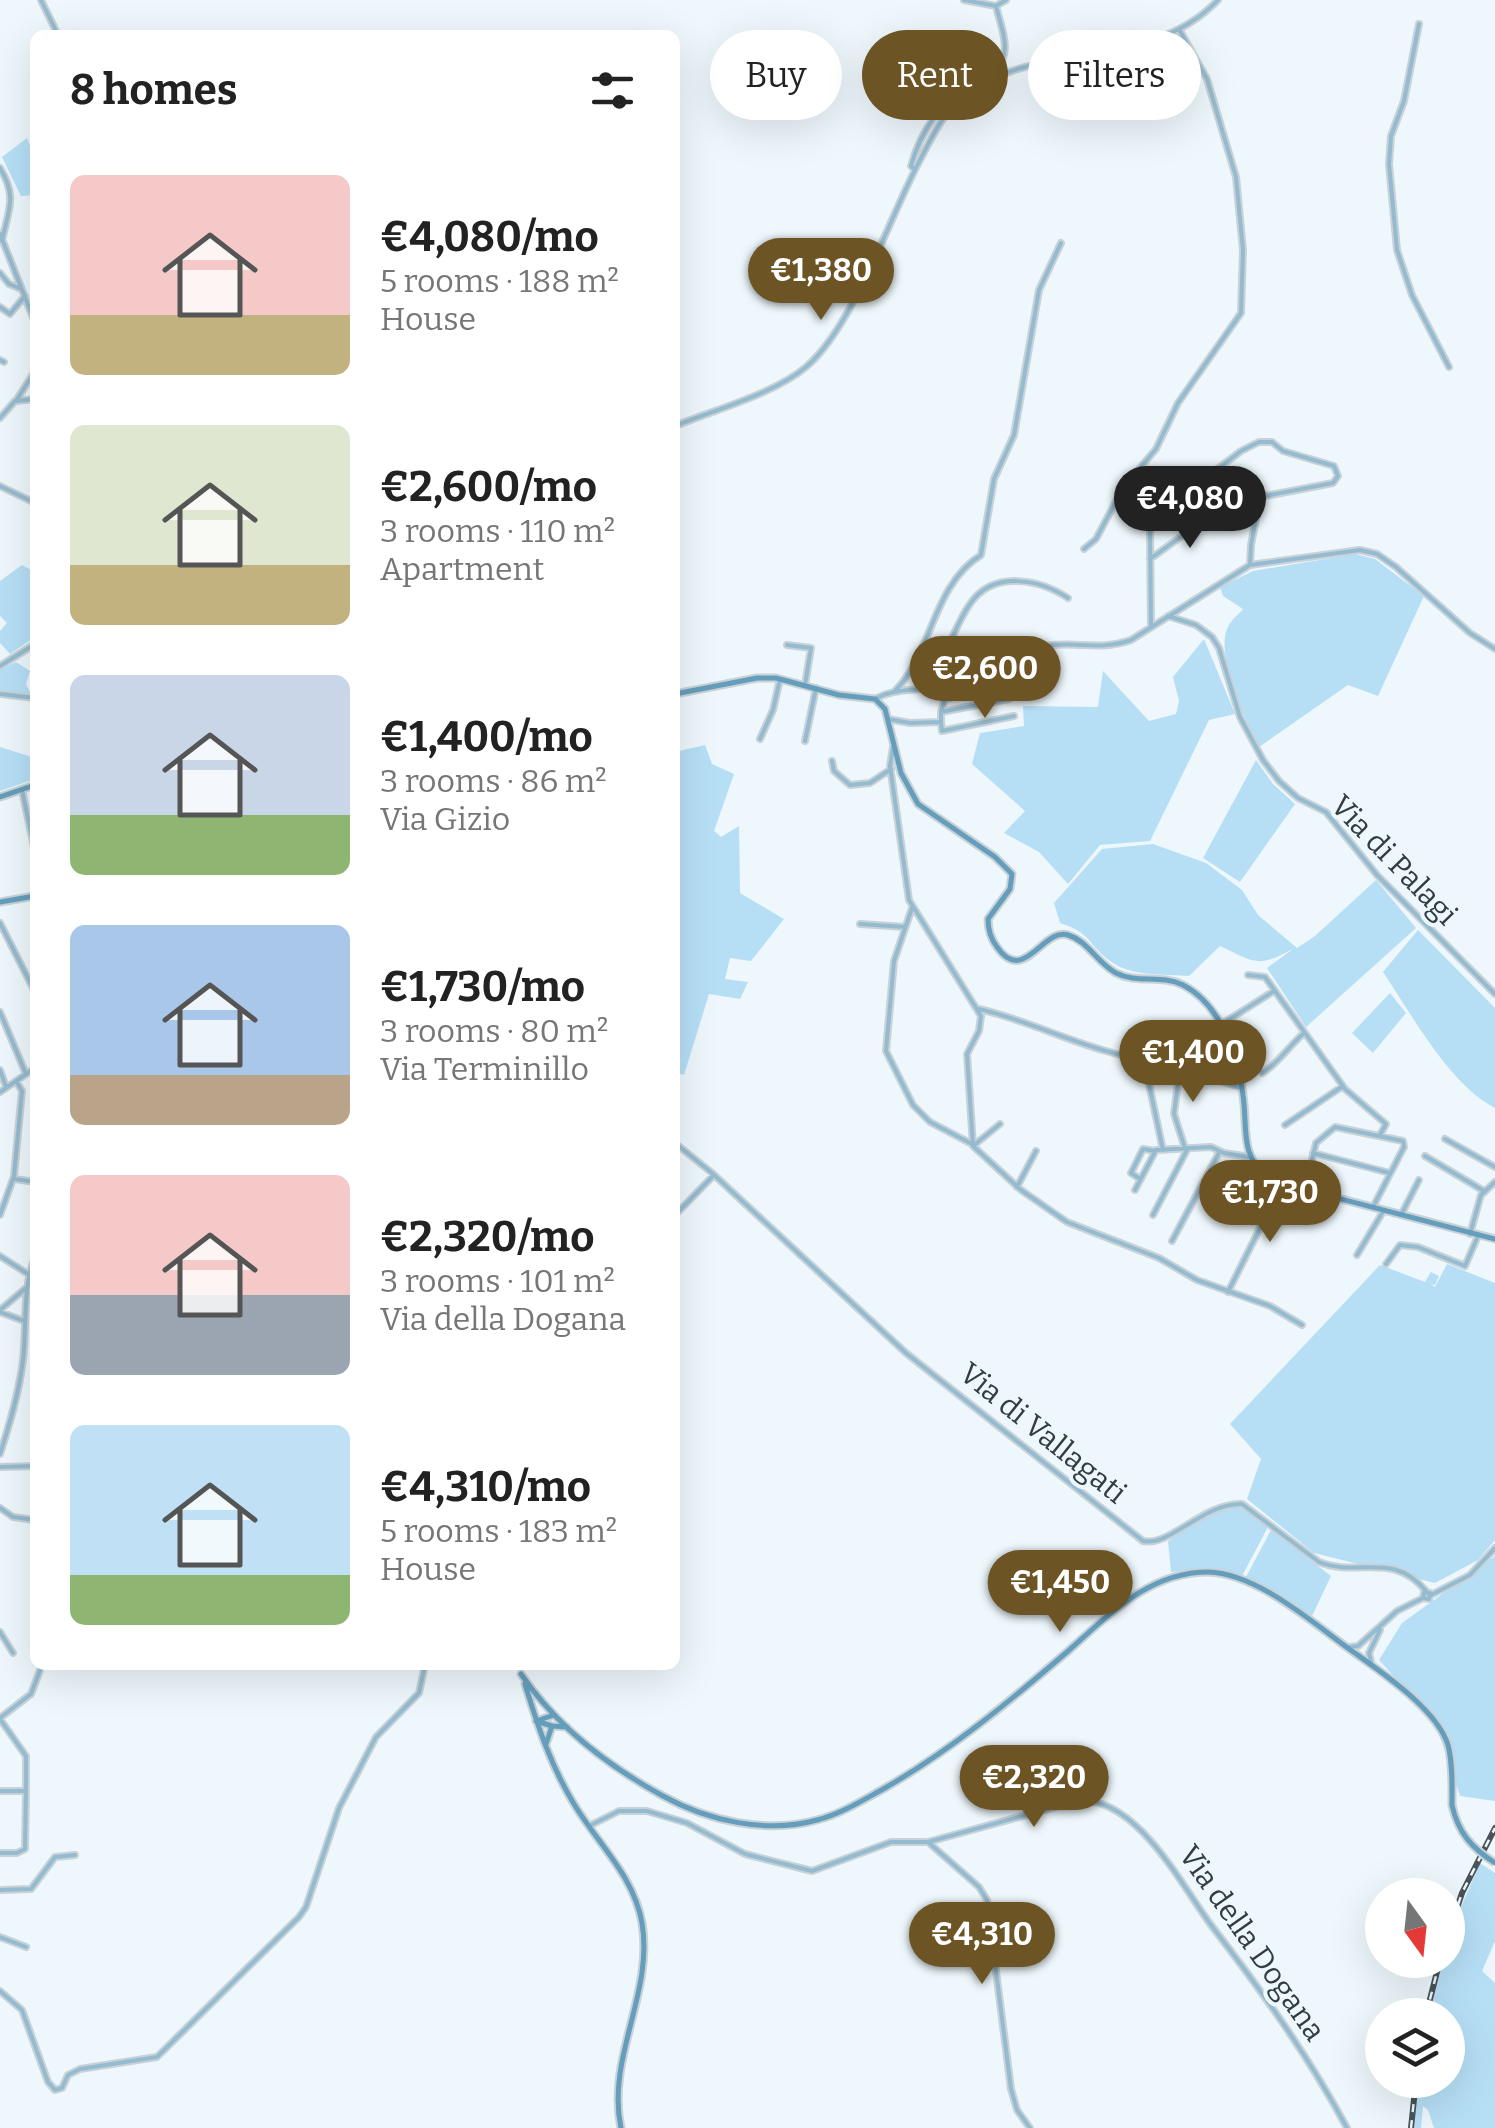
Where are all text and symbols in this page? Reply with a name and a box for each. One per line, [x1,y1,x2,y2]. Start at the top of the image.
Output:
chip: Buy [710,30,842,120]
chip: Rent [862,30,1008,120]
chip: Filters [1028,30,1201,120]
icon: filters [585,63,640,118]
text: 8 homes [70,65,238,115]
text: €4,080/mo [380,212,599,262]
icon: home [150,215,270,335]
pin: €1,380 [740,238,902,323]
text: €1,380 [770,251,872,289]
text: 5 rooms · 188 m² [380,262,619,300]
text: House [380,300,476,338]
text: €2,600/mo [380,462,597,512]
icon: home [150,465,270,585]
pin: €4,080 [1109,466,1271,551]
text: €4,080 [1136,479,1244,517]
text: 3 rooms · 110 m² [380,512,615,550]
text: Apartment [380,550,544,588]
pin: €2,600 [904,636,1066,721]
text: €2,600 [932,649,1038,687]
text: €1,400/mo [380,712,593,762]
icon: home [150,715,270,835]
text: 3 rooms · 86 m² [380,762,607,800]
street label: Via di Palagi [1323,788,1465,932]
text: Via Gizio [380,800,510,838]
text: €1,730/mo [380,962,585,1012]
icon: home [150,965,270,1085]
text: 3 rooms · 80 m² [380,1012,608,1050]
pin: €1,400 [1112,1020,1274,1105]
text: €1,400 [1141,1033,1245,1071]
text: Via Terminillo [380,1050,589,1088]
pin: €1,730 [1189,1160,1351,1245]
text: €1,730 [1221,1173,1319,1211]
text: €2,320/mo [380,1212,594,1262]
icon: home [150,1215,270,1335]
text: 3 rooms · 101 m² [380,1262,615,1300]
text: Via della Dogana [380,1300,626,1338]
street label: Via di Vallagati [953,1355,1134,1511]
text: €4,310/mo [380,1462,591,1512]
icon: home [150,1465,270,1585]
text: 5 rooms · 183 m² [380,1512,617,1550]
text: House [380,1550,476,1588]
pin: €1,450 [979,1550,1141,1635]
text: €1,450 [1010,1563,1110,1601]
pin: €2,320 [953,1745,1115,1830]
text: €2,320 [982,1758,1086,1796]
street label: Via della Dogana [1171,1838,1333,2048]
north arrow [1365,1878,1465,1978]
map controls [1365,1878,1465,2098]
pin: €4,310 [901,1902,1063,1987]
text: €4,310 [931,1915,1033,1953]
button: layers [1365,1998,1465,2098]

